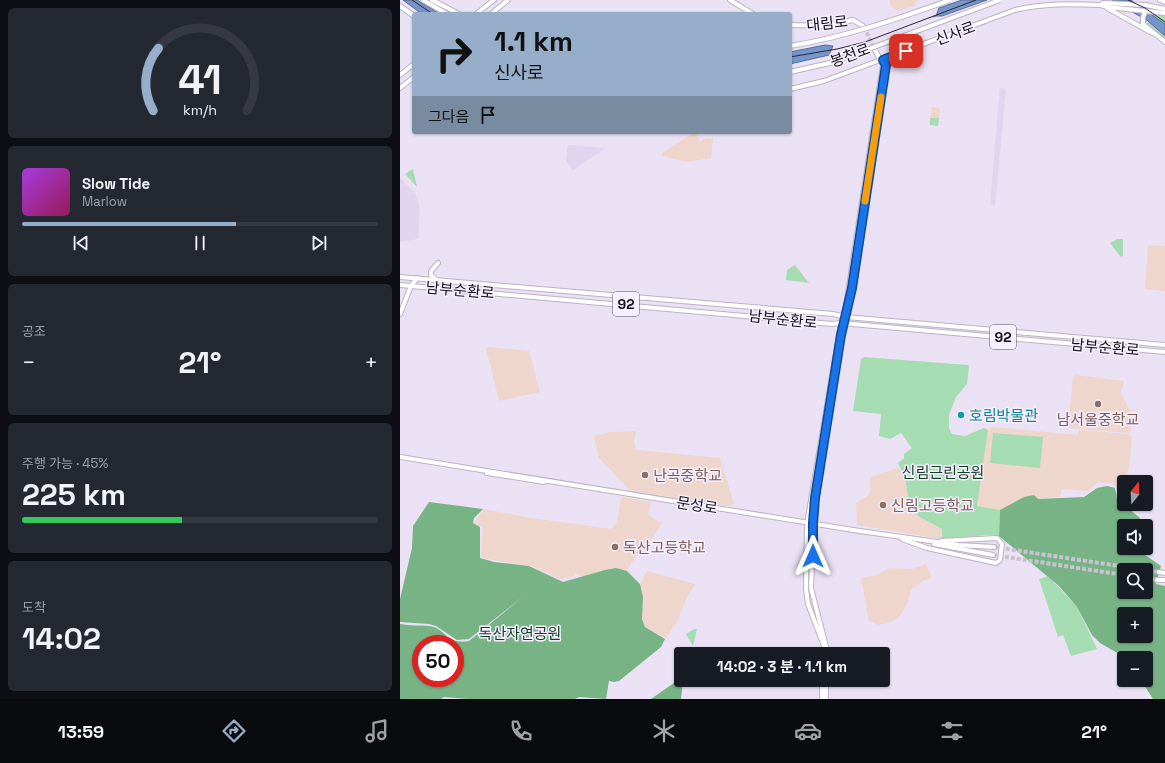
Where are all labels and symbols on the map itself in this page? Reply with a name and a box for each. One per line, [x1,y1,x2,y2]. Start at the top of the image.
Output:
street label: 대림로 [805,11,849,35]
street label: 신사로 [932,17,978,49]
pin [889,34,923,68]
street label: 봉천로 [827,39,873,71]
street label: 남부순환로 [425,278,495,302]
road number: 92 [613,292,639,316]
street label: 남부순환로 [748,306,818,332]
road number: 92 [990,325,1016,349]
street label: 남부순환로 [1070,335,1140,359]
marker: 남서울중학교 [1093,399,1103,409]
place label: 호림박물관 [969,406,1038,425]
marker: 호림박물관 [956,410,966,420]
place label: 남서울중학교 [1057,410,1139,429]
park label: 신림근린공원 [902,463,984,482]
place label: 난곡중학교 [653,466,722,485]
marker: 난곡중학교 [640,470,650,480]
north arrow [1117,475,1153,511]
street label: 문성로 [675,492,719,518]
place label: 신림고등학교 [891,496,974,515]
marker: 신림고등학교 [878,500,888,510]
position arrow [792,535,834,577]
place label: 독산고등학교 [623,538,706,557]
marker: 독산고등학교 [610,542,620,552]
park label: 독산자연공원 [479,624,561,643]
speed limit sign: 50 [412,635,464,687]

